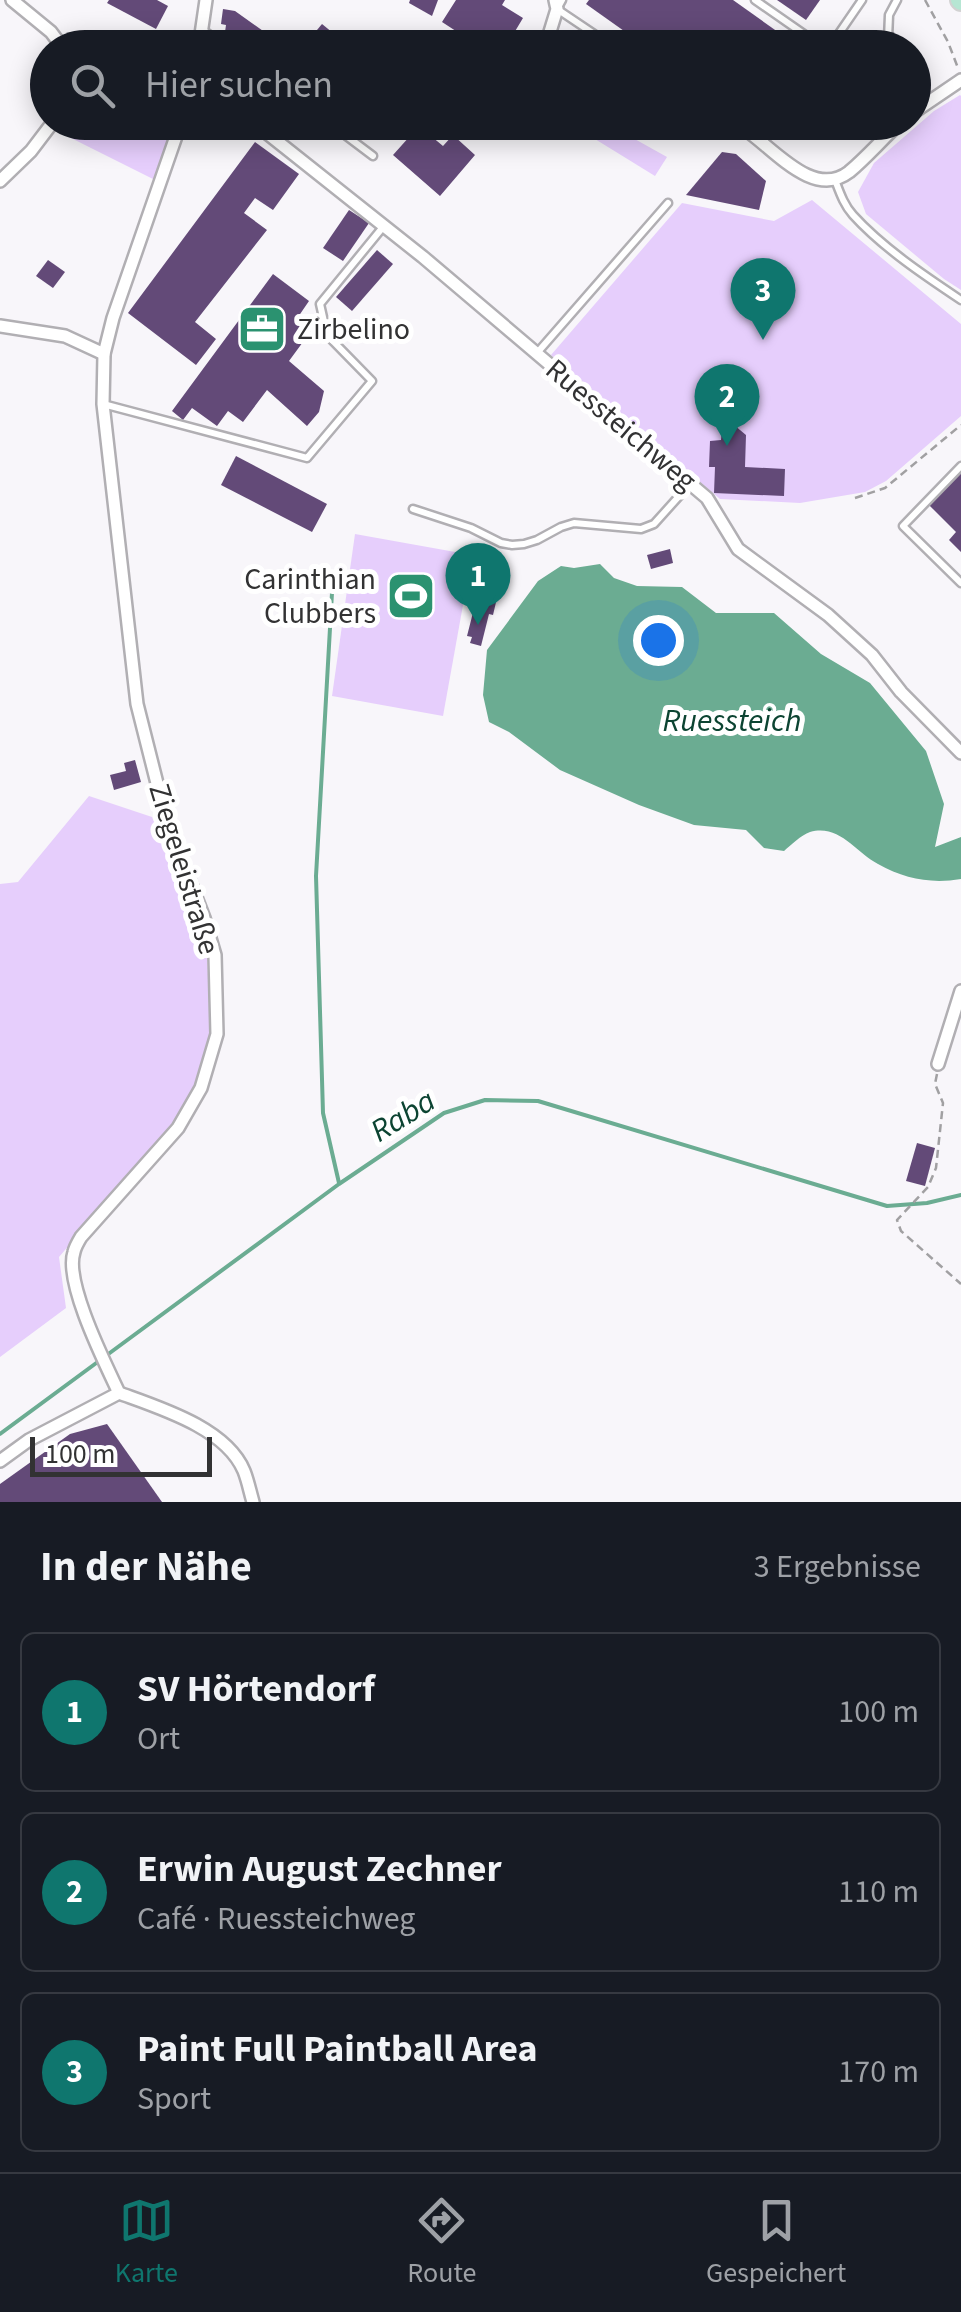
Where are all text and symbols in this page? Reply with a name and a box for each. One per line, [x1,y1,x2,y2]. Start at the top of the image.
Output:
search box [30,30,931,140]
icon: search [65,58,120,113]
text: Hier suchen [145,58,333,112]
pin: 3 [730,258,796,340]
office icon: Zirbelino [236,303,288,355]
place label: Zirbelino [297,308,410,351]
street label: Ruessteichweg [536,349,706,501]
pin: 2 [694,364,760,446]
pin: 1 [446,542,510,625]
place label: Carinthian Clubbers [244,558,376,635]
sports icon: Carinthian Clubbers [385,570,437,622]
your location [633,615,684,666]
water label: Ruessteich [662,698,802,744]
street label: Ziegeleistraße [138,778,230,960]
water label: Raba [362,1078,444,1154]
scale bar [30,1432,212,1476]
text: 100 m [45,1434,116,1474]
text: In der Nähe [40,1537,252,1597]
text: 3 Ergebnisse [754,1544,921,1590]
text: SV Hörtendorf [137,1662,375,1716]
text: 1 [66,1689,83,1735]
text: 100 m [838,1689,919,1735]
text: Ort [137,1716,180,1762]
text: Erwin August Zechner [137,1842,502,1896]
text: 2 [66,1869,83,1915]
text: 110 m [838,1869,919,1915]
text: Café · Ruessteichweg [137,1896,415,1942]
text: Paint Full Paintball Area [137,2022,538,2076]
text: 3 [66,2049,83,2095]
text: 170 m [838,2049,919,2095]
text: Sport [137,2076,211,2122]
tab: Karte [115,2193,178,2293]
tab: Route [407,2193,476,2293]
tab: Gespeichert [706,2193,846,2293]

